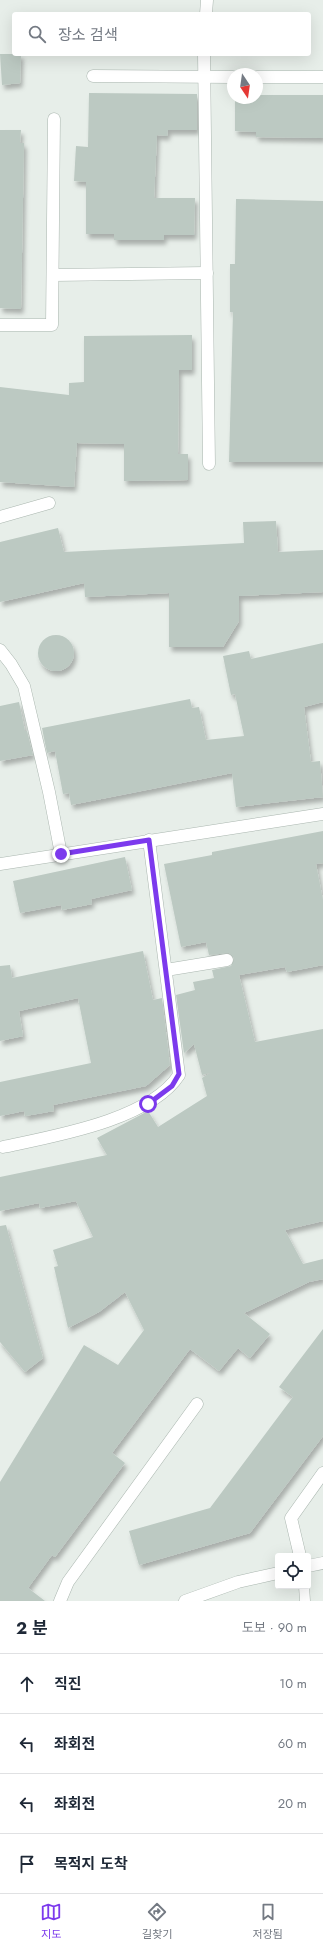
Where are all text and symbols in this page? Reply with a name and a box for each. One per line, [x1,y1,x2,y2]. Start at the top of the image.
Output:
search box [12,12,311,56]
icon: search [26,23,48,45]
text: 장소 검색 [58,24,118,46]
north arrow [227,68,263,104]
route end [52,845,70,863]
route start [139,1095,157,1113]
map controls [275,1553,311,1589]
button: locate [275,1553,311,1589]
text: 2 분 [16,1616,48,1640]
text: 도보 · 90 m [242,1618,307,1637]
icon: ahead [16,1673,38,1695]
text: 직진 [54,1673,82,1695]
text: 10 m [279,1674,307,1693]
icon: left [16,1733,38,1755]
text: 좌회전 [54,1733,95,1755]
text: 60 m [278,1734,307,1753]
icon: left [16,1793,38,1815]
text: 좌회전 [54,1793,95,1815]
text: 20 m [278,1794,307,1813]
icon: arrive [16,1853,38,1875]
text: 목적지 도착 [54,1853,128,1875]
tab: 지도 [40,1901,62,1942]
tab: 길찾기 [142,1901,172,1942]
tab: 저장됨 [253,1901,283,1942]

